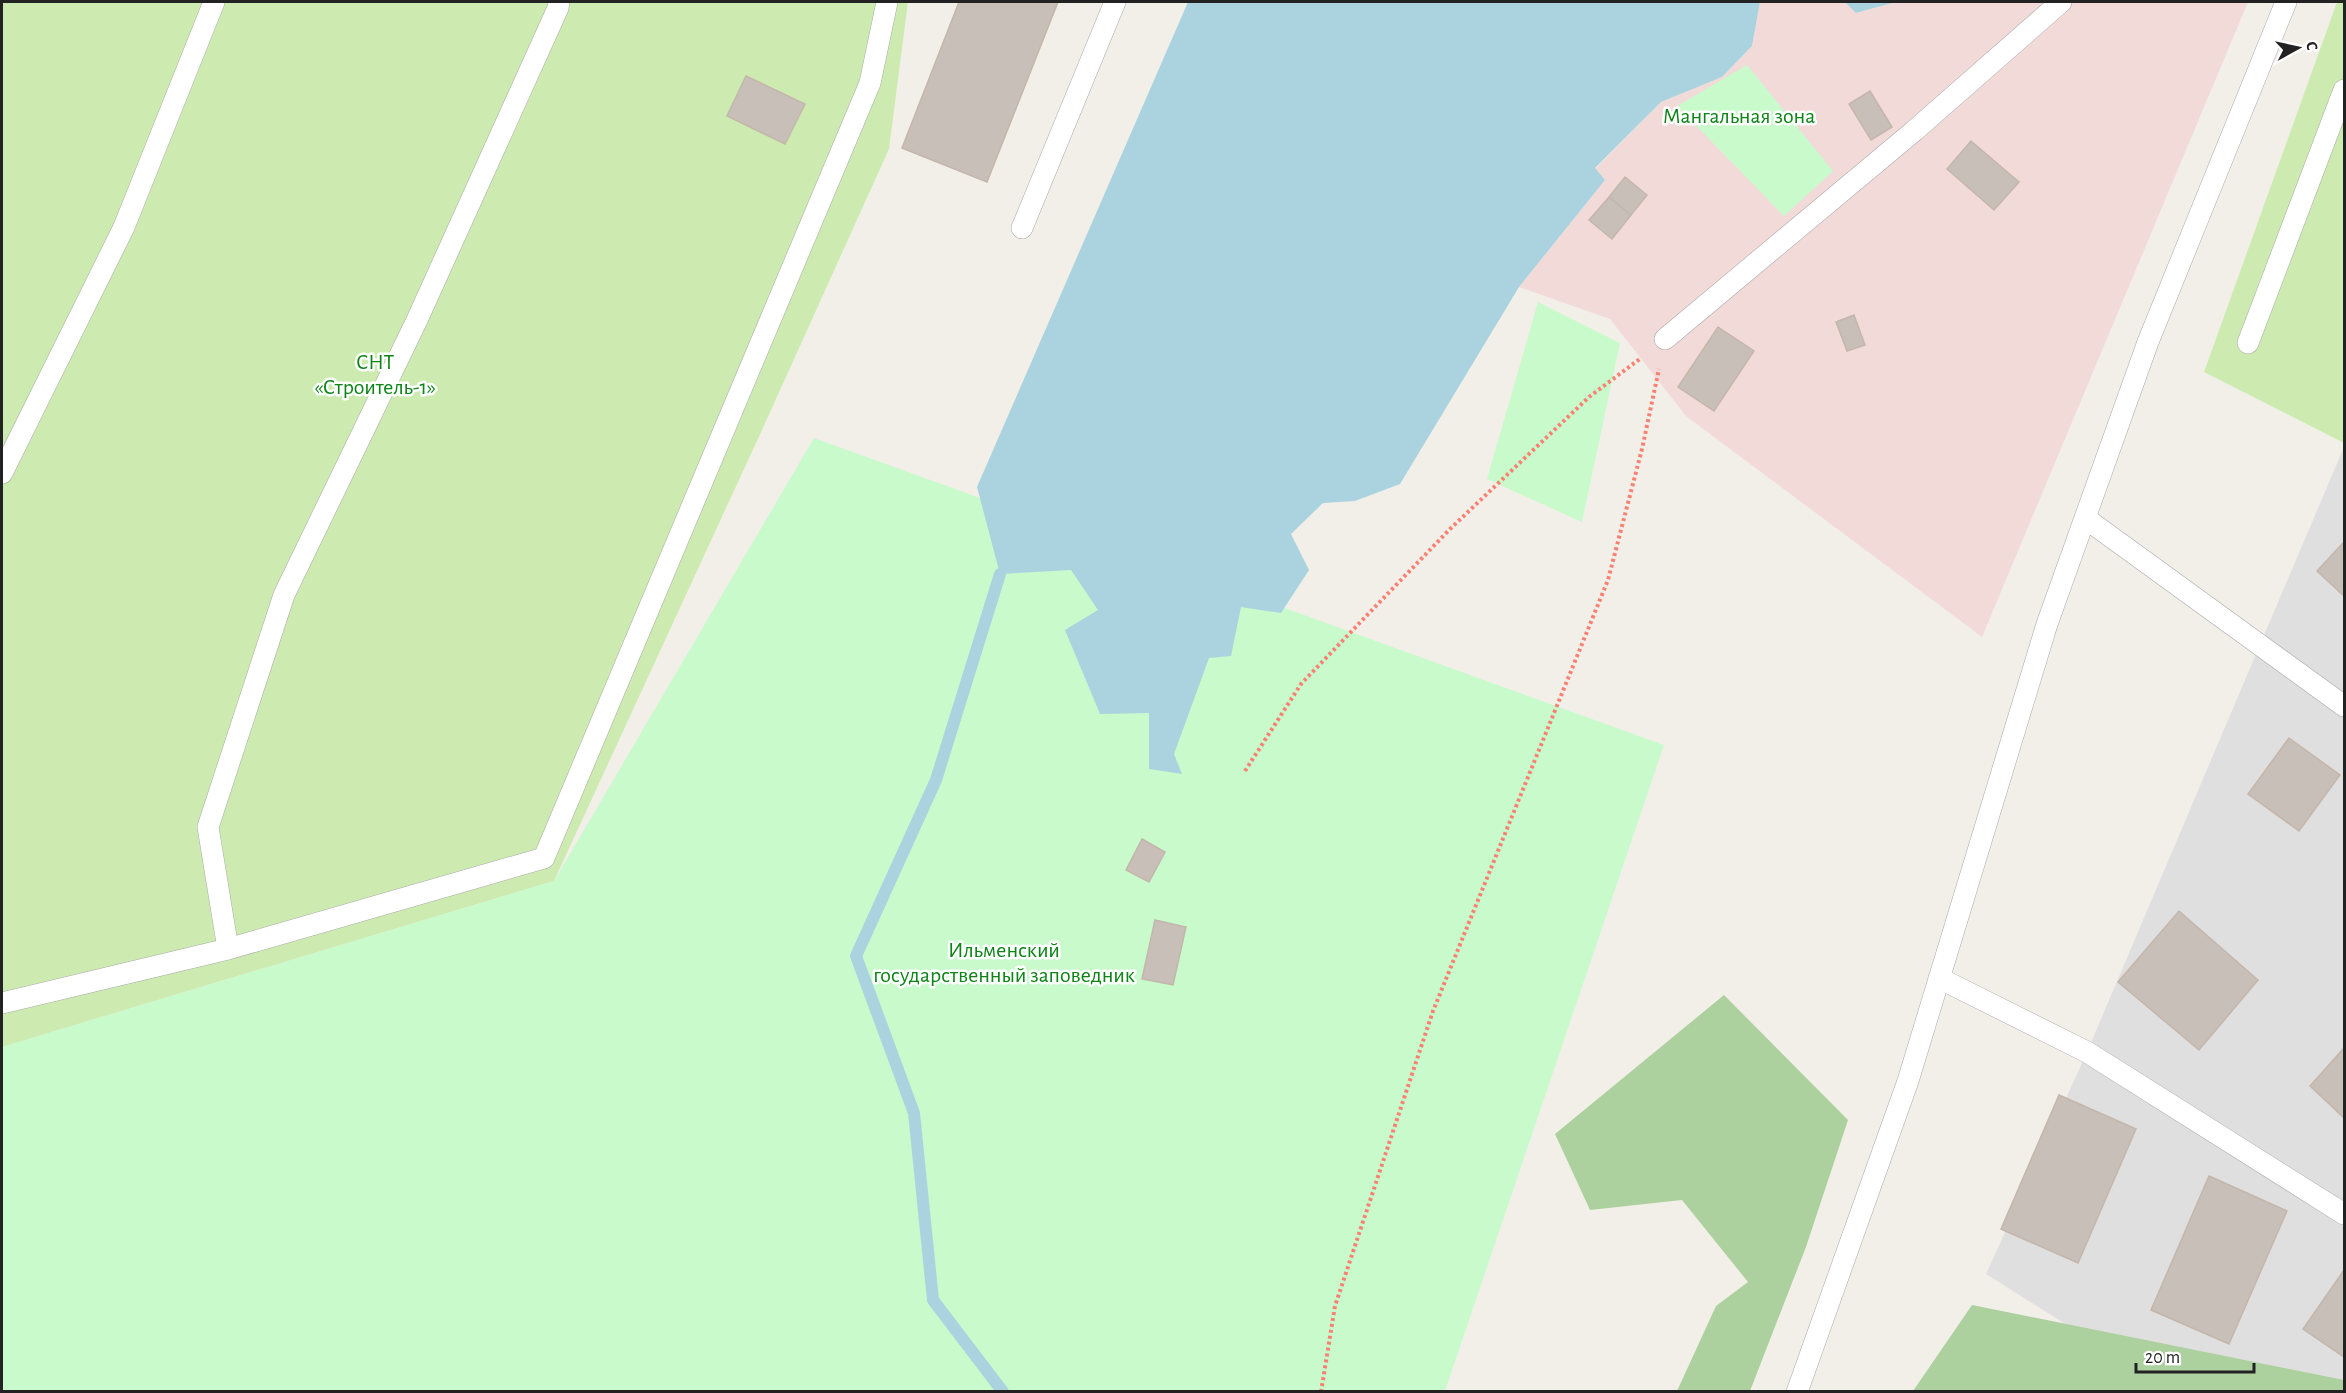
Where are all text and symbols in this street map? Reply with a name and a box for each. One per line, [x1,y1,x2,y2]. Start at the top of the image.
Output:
north arrow [2268,18,2328,78]
text: С [2303,41,2320,52]
park label: Мангальная зона [1663,105,1815,127]
park label: СНТ «Строитель-1» [314,351,436,398]
park label: Ильменский государственный заповедник [873,939,1135,986]
scale bar [2136,1336,2254,1374]
text: 20 m [2145,1349,2180,1367]

